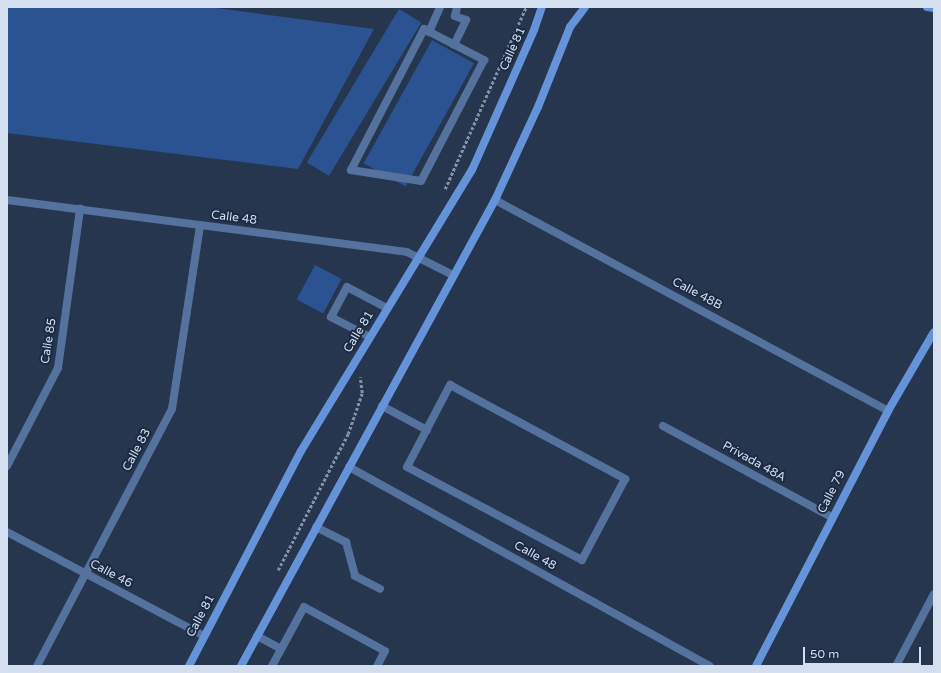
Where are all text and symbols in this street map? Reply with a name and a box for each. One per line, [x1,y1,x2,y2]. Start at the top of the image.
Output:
street label: Calle 81 [497,25,529,73]
street label: Calle 48 [210,208,258,228]
street label: Calle 48B [670,275,724,313]
street label: Calle 81 [341,309,377,355]
street label: Calle 85 [38,317,60,365]
street label: Calle 83 [120,426,154,474]
street label: Privada 48A [720,439,788,485]
street label: Calle 79 [815,468,849,516]
street label: Calle 48 [511,539,559,573]
street label: Calle 46 [87,557,135,591]
street label: Calle 81 [184,592,218,640]
scale bar [805,639,923,665]
text: 50 m [810,647,839,661]

